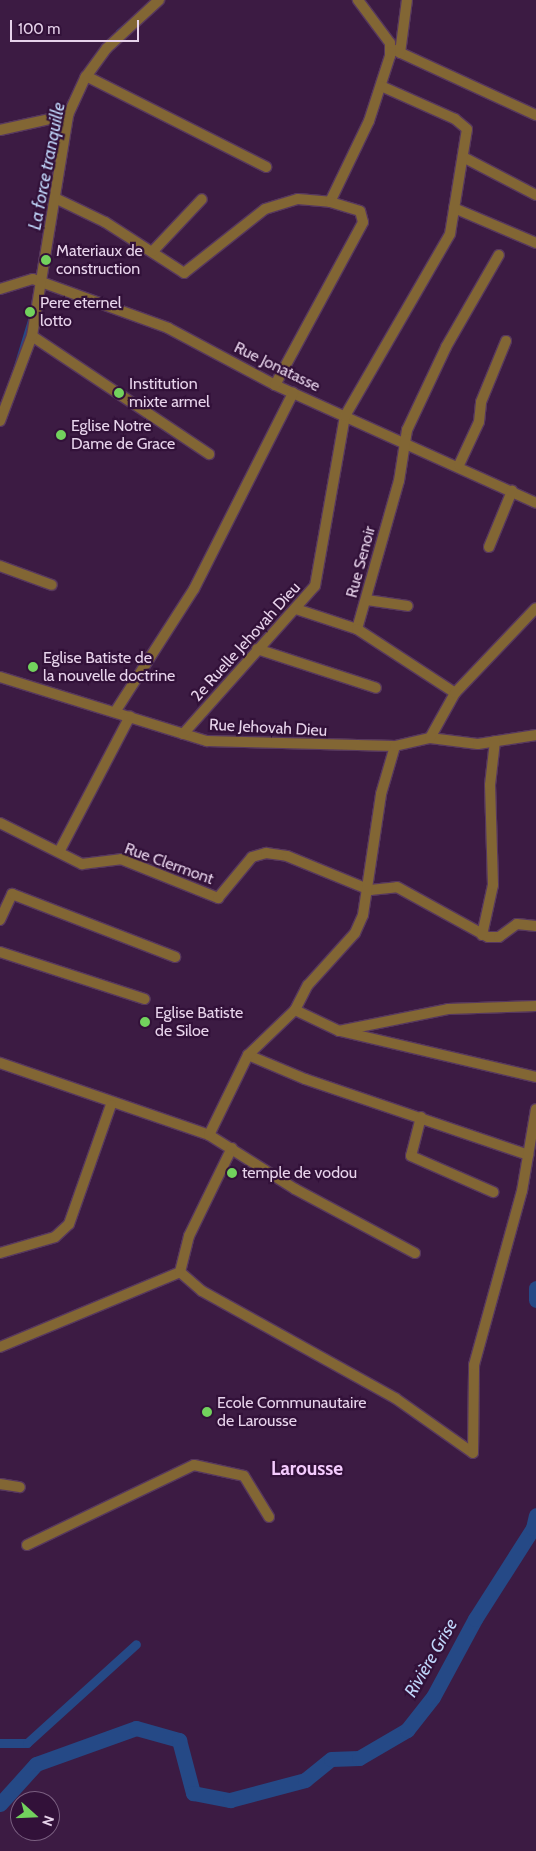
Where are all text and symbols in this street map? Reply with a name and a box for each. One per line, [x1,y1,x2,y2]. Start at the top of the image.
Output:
scale bar [12,10,141,42]
text: 100 m [18,20,60,38]
water label: La force tranquille [24,100,70,232]
place label: Materiaux de construction [56,241,143,279]
marker: Materiaux de construction [40,254,52,266]
place label: Pere eternel lotto [40,293,121,331]
marker: Pere eternel lotto [24,306,36,318]
street label: Rue Jonatasse [231,338,323,396]
place label: Institution mixte armel [129,374,210,412]
marker: Institution mixte armel [113,387,125,399]
place label: Eglise Notre Dame de Grace [71,416,175,454]
marker: Eglise Notre Dame de Grace [55,429,67,441]
street label: Rue Senoir [342,524,380,600]
street label: 2e Ruelle Jehovah Dieu [187,578,305,706]
place label: Eglise Batiste de la nouvelle doctrine [43,648,175,686]
marker: Eglise Batiste de la nouvelle doctrine [27,661,39,673]
street label: Rue Jehovah Dieu [208,715,328,741]
street label: Rue Clermont [122,839,216,889]
place label: Eglise Batiste de Siloe [155,1003,243,1041]
marker: Eglise Batiste de Siloe [139,1016,151,1028]
place label: temple de vodou [242,1163,357,1183]
marker: temple de vodou [226,1167,238,1179]
place label: Ecole Communautaire de Larousse [217,1393,366,1431]
marker: Ecole Communautaire de Larousse [201,1406,213,1418]
district label: Larousse [271,1458,343,1480]
water label: Rivière Grise [400,1615,462,1701]
north arrow [10,1791,60,1841]
text: N [38,1813,58,1829]

